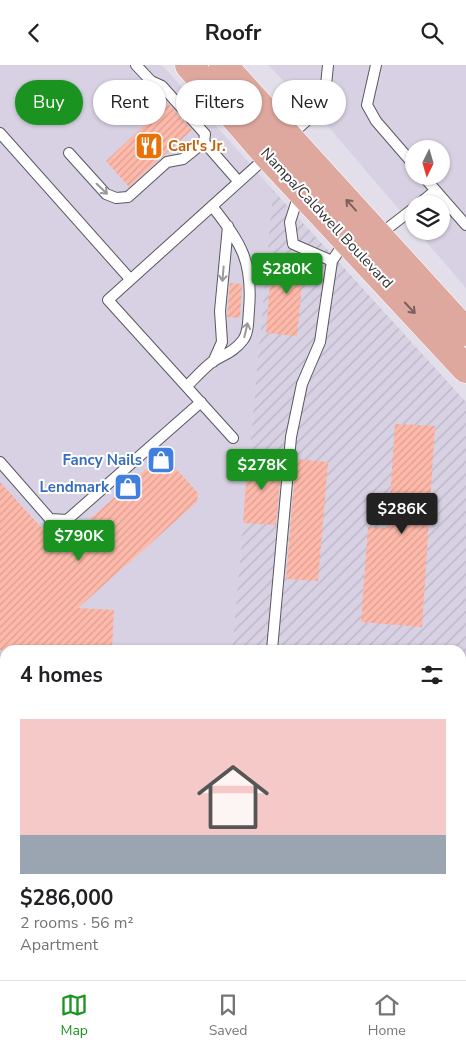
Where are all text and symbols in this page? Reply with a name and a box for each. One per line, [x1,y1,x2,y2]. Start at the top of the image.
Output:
text: Roofr [205,18,261,48]
icon: back [20,19,48,47]
icon: search [418,19,446,47]
chip: Buy [15,80,83,125]
chip: Rent [93,80,166,125]
chip: Filters [176,80,262,125]
chip: New [272,80,346,125]
restaurant icon: Carl's Jr. [134,131,164,161]
place label: Carl's Jr. [168,136,226,156]
north arrow [405,140,450,185]
map controls [405,140,450,240]
street label: Nampa/Caldwell Boulevard [256,143,398,293]
one-way arrow [96,183,109,195]
button: layers [405,195,450,240]
one-way arrow [345,199,357,212]
pin: $280K [252,253,322,295]
text: $280K [262,258,312,280]
one-way arrow [218,266,228,282]
one-way arrow [404,302,416,315]
one-way arrow [242,322,251,338]
shop icon: Fancy Nails [146,445,176,475]
pin: $278K [227,449,297,491]
place label: Fancy Nails [62,450,142,470]
text: $278K [237,454,287,476]
shop icon: Lendmark [113,472,143,502]
place label: Lendmark [39,477,110,497]
pin: $286K [367,493,437,535]
text: $286K [377,498,427,520]
pin: $790K [44,519,114,562]
text: $790K [54,525,104,547]
text: 4 homes [20,661,103,689]
icon: filters [418,661,446,689]
icon: home [188,752,278,842]
text: $286,000 [20,884,113,912]
text: 2 rooms · 56 m² [20,912,133,934]
text: Apartment [20,934,98,956]
tab: Map [60,991,88,1040]
tab: Saved [209,991,247,1040]
tab: Home [368,991,406,1040]

